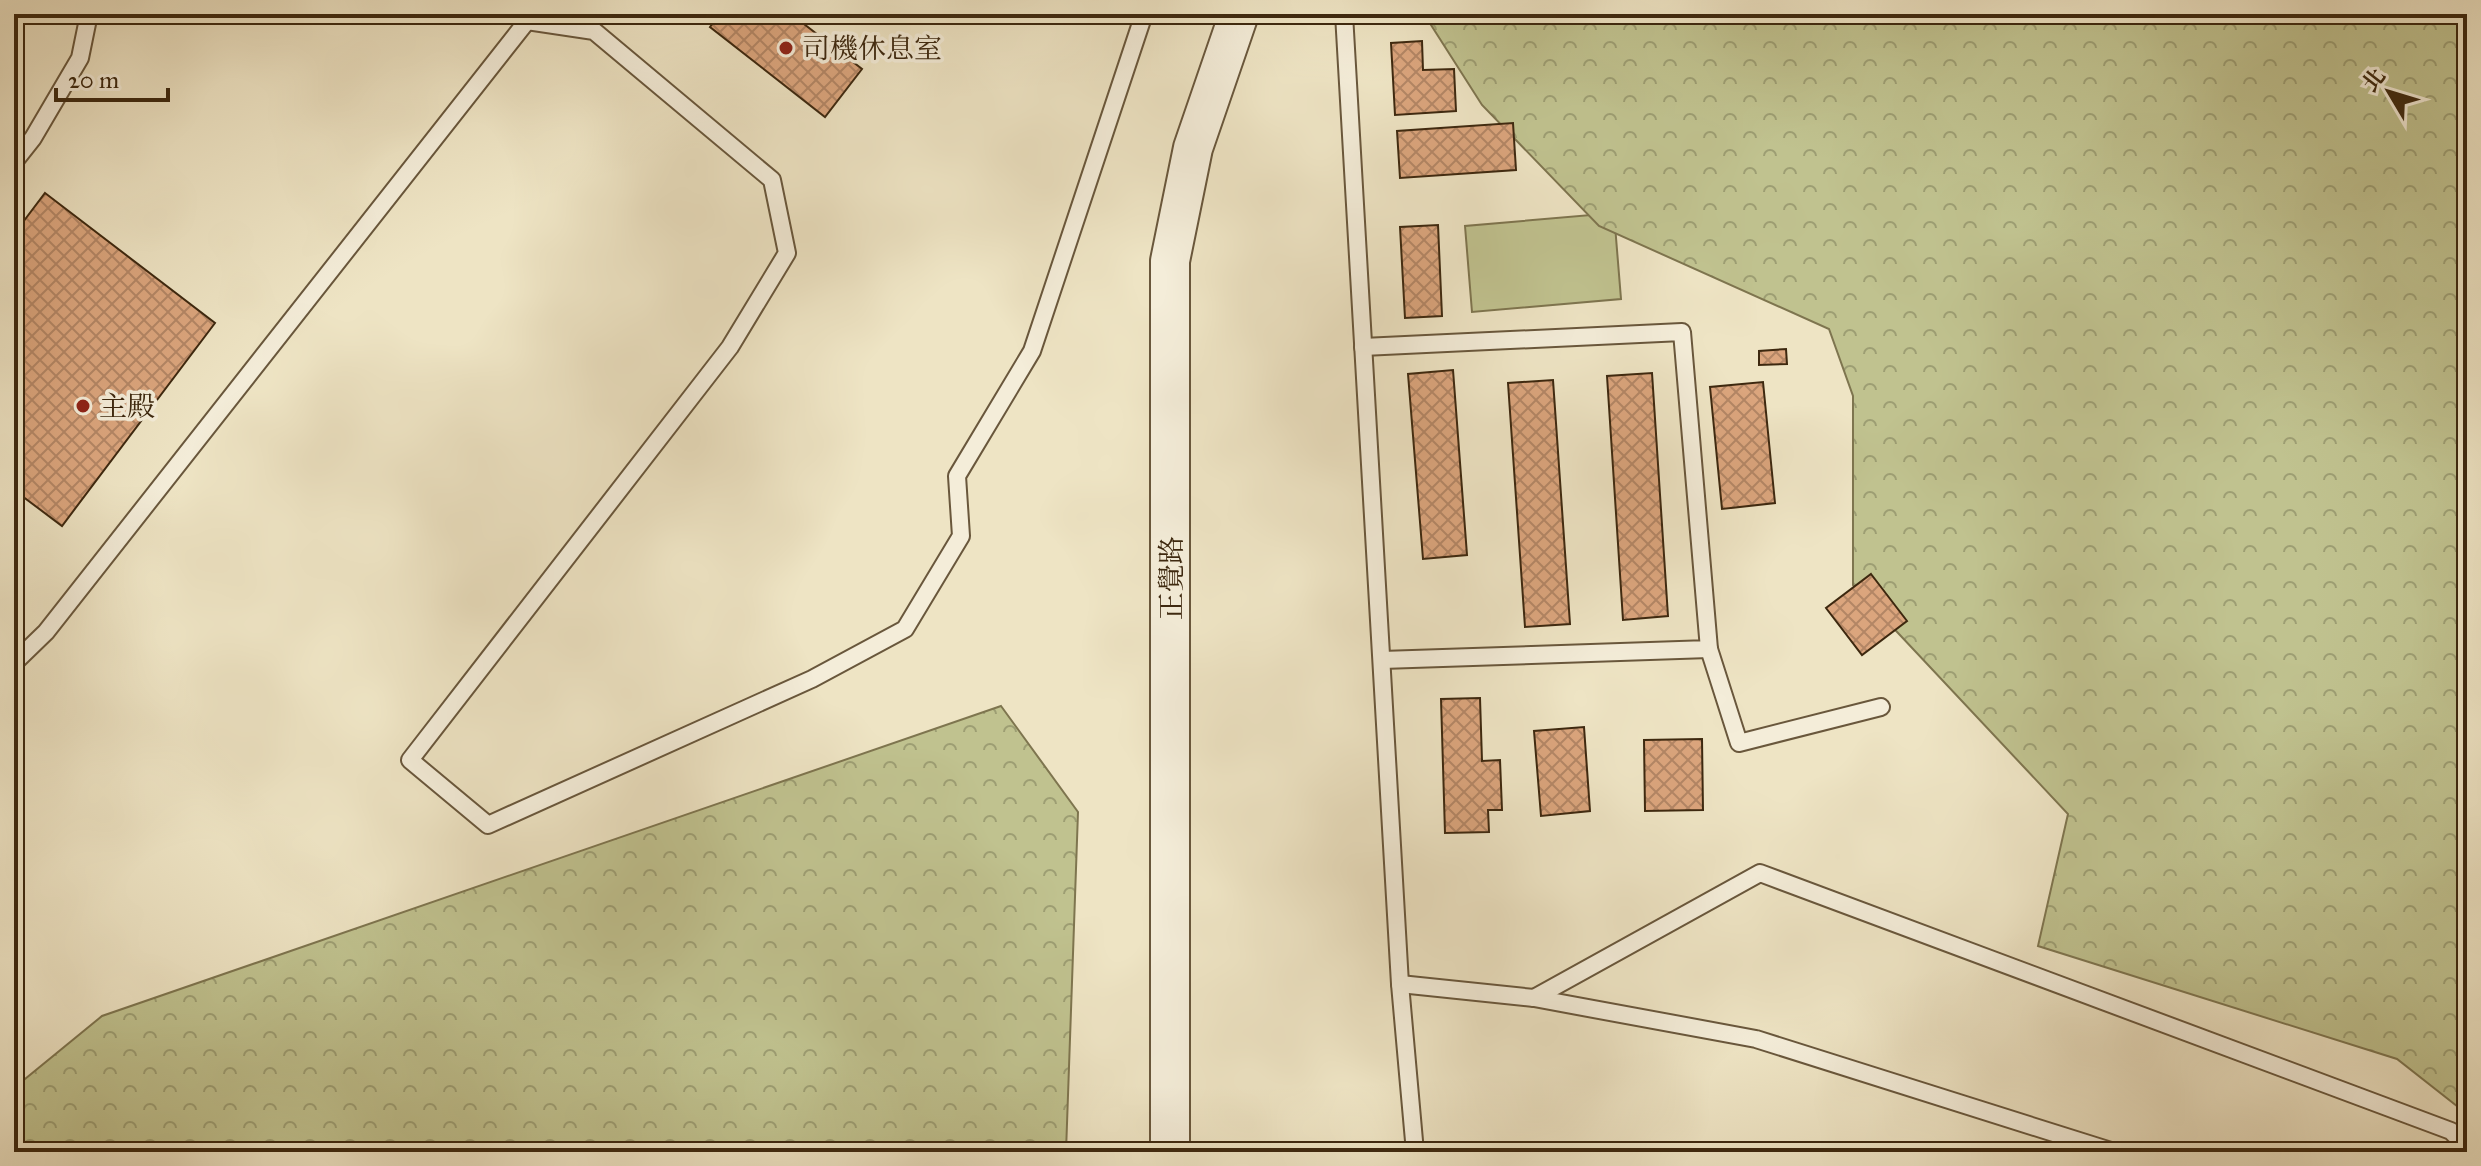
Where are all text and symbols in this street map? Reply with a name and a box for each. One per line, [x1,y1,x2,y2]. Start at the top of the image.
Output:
place label: 司機休息室 [802,31,942,66]
marker: 司機休息室 [777,39,795,57]
scale bar [56,52,168,102]
north arrow [2349,52,2429,132]
text: 北 [2356,63,2391,97]
text: 20 m [68,65,119,95]
place label: 主殿 [99,389,155,424]
marker: 主殿 [74,397,92,415]
street label: 正覺路 [1154,536,1189,620]

